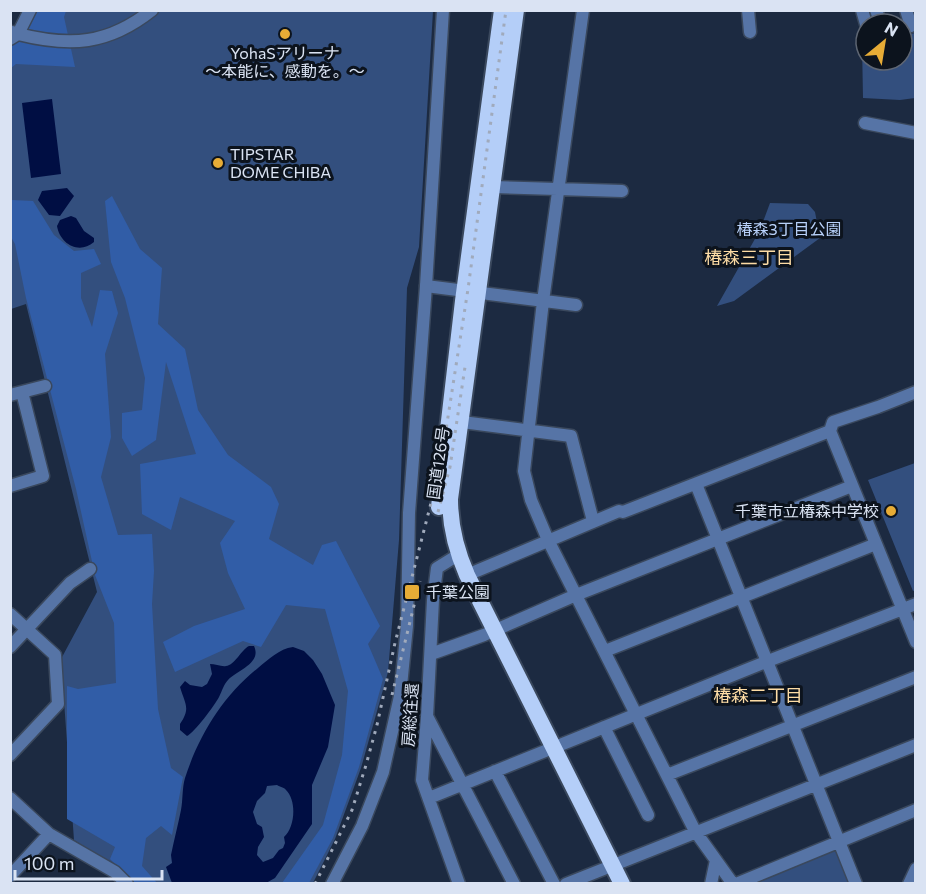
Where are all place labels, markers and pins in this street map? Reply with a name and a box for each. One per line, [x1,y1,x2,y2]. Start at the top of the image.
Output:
marker: YohaSアリーナ ～本能に、感動を。～ [278,27,292,41]
place label: YohaSアリーナ ～本能に、感動を。～ [205,43,365,80]
place label: TIPSTAR DOME CHIBA [230,144,331,181]
marker: TIPSTAR DOME CHIBA [211,156,225,170]
place label: 千葉市立椿森中学校 [735,501,879,520]
marker: 千葉市立椿森中学校 [884,504,898,518]
place label: 千葉公園 [426,582,490,601]
marker: 千葉公園 [403,583,421,601]

